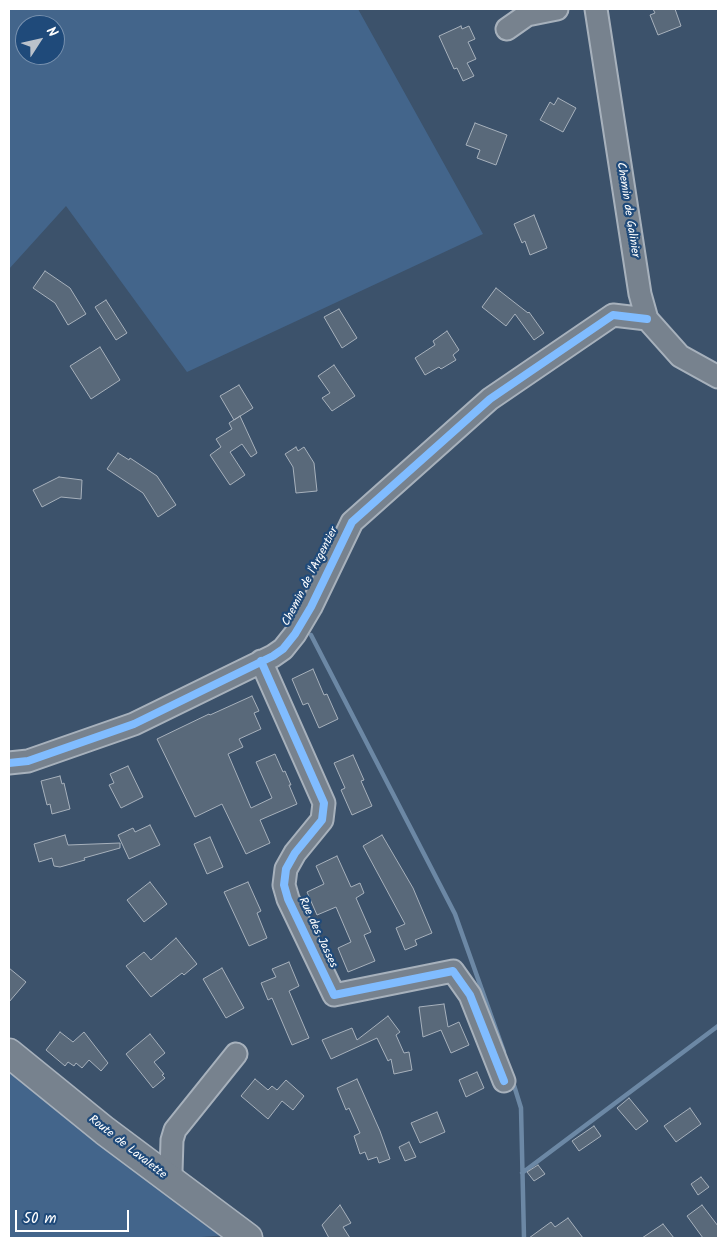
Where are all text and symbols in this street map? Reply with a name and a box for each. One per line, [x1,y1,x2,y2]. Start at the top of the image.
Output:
north arrow [15,15,65,65]
text: N [40,22,63,42]
street label: Chemin de Galinier [612,161,642,259]
street label: Chemin de l'Argentier [280,525,342,629]
street label: Rue des Jasses [294,895,340,971]
street label: Route de Lavalette [85,1113,169,1183]
scale bar [18,1200,131,1232]
text: 50 m [23,1207,57,1231]

